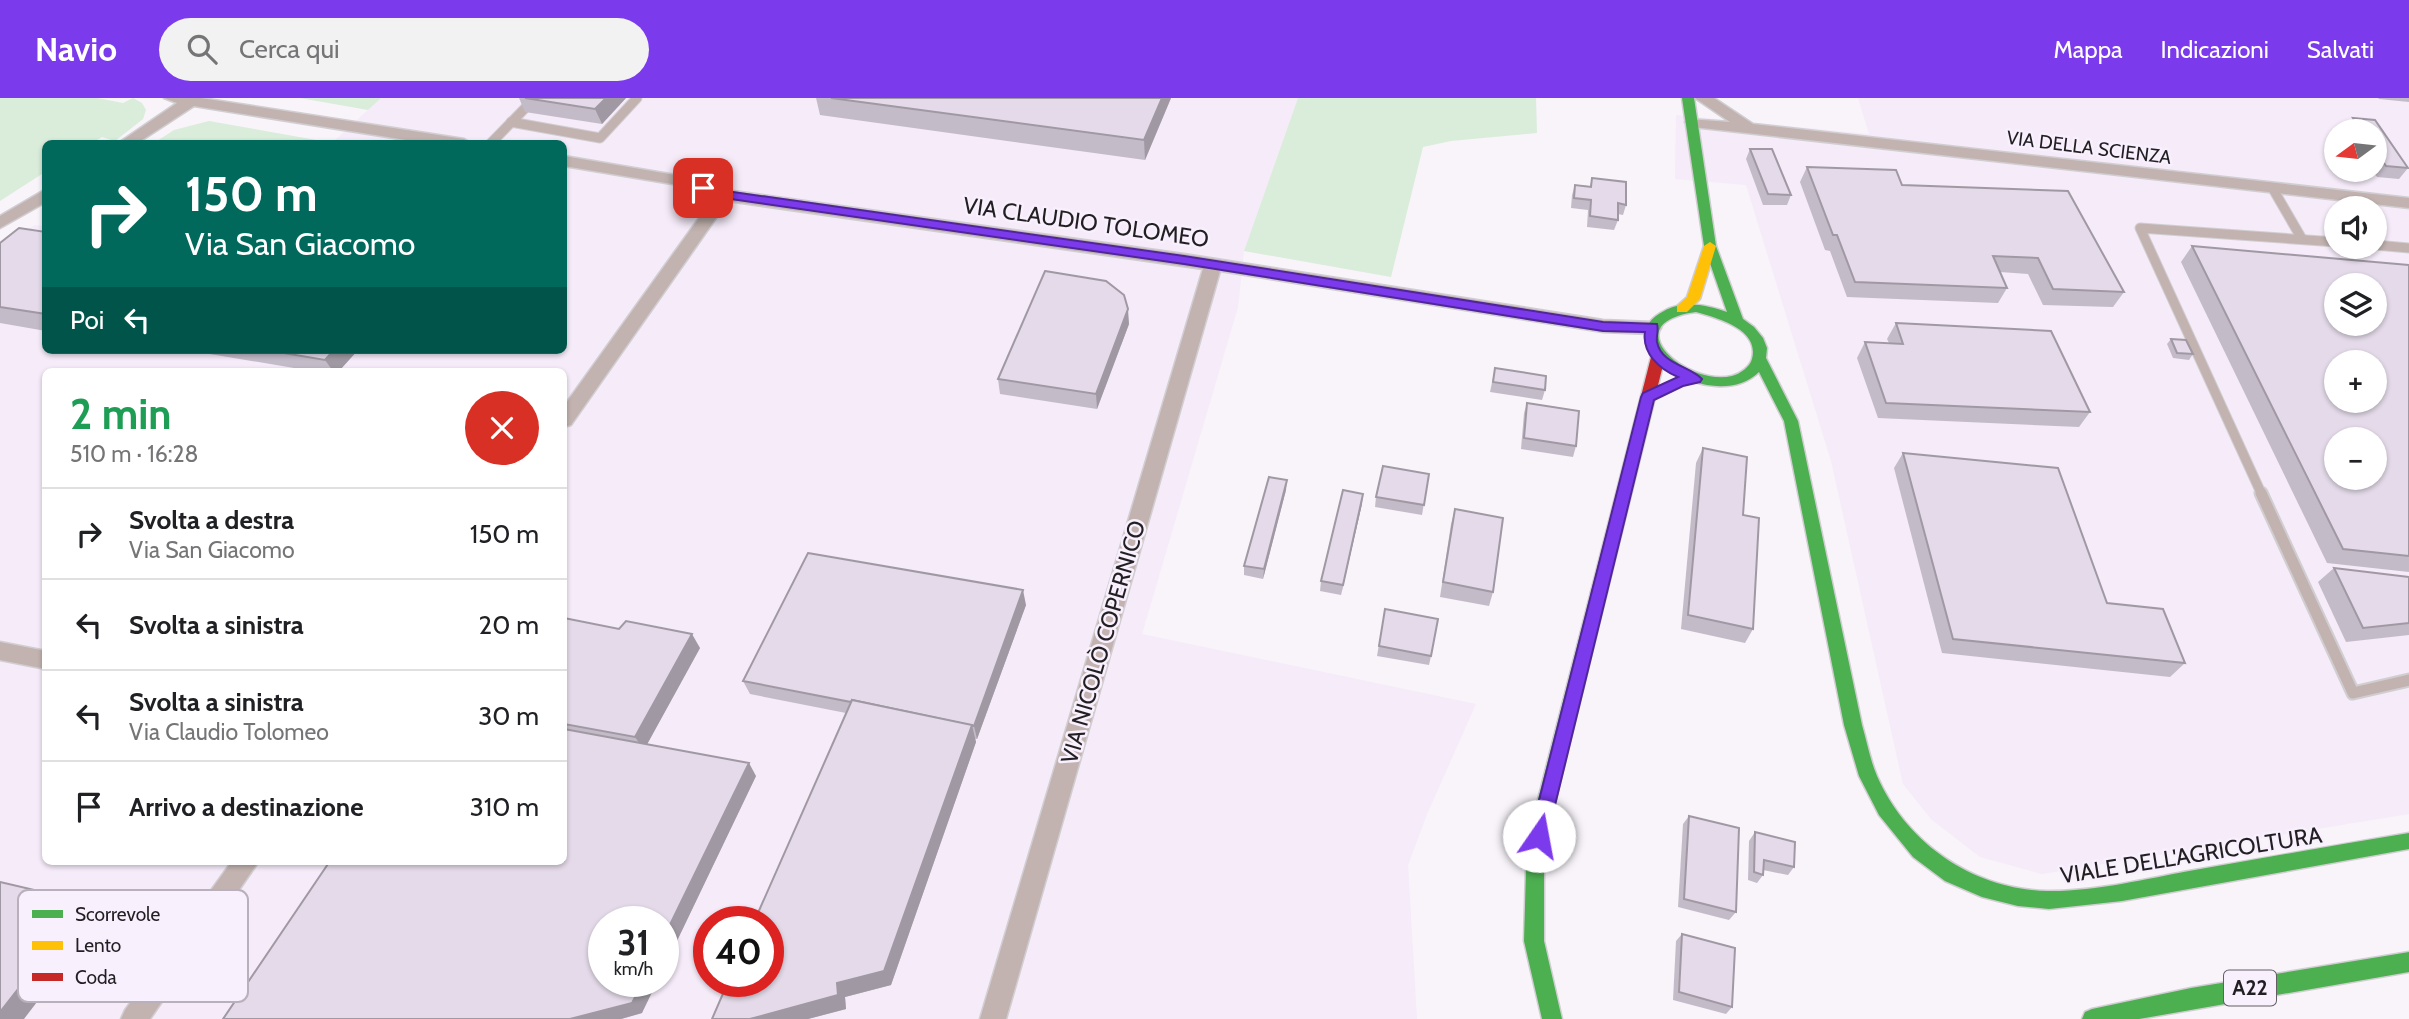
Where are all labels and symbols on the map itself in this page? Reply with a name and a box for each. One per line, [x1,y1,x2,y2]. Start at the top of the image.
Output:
north arrow [2324,119,2387,182]
street label: VIA DELLA SCIENZA [2005,126,2173,169]
pin [673,158,733,218]
street label: VIA CLAUDIO TOLOMEO [961,191,1211,253]
street label: VIA NICOLÒ COPERNICO [1055,517,1151,767]
position arrow [1502,799,1576,873]
street label: VIALE DELL'AGRICOLTURA [2058,820,2324,890]
legend [18,890,248,1002]
text: Scorrevole [75,903,160,926]
speed limit sign: 40 [693,906,784,997]
text: Lento [75,934,121,957]
text: Coda [75,966,117,989]
road number: A22 [2224,970,2276,1006]

